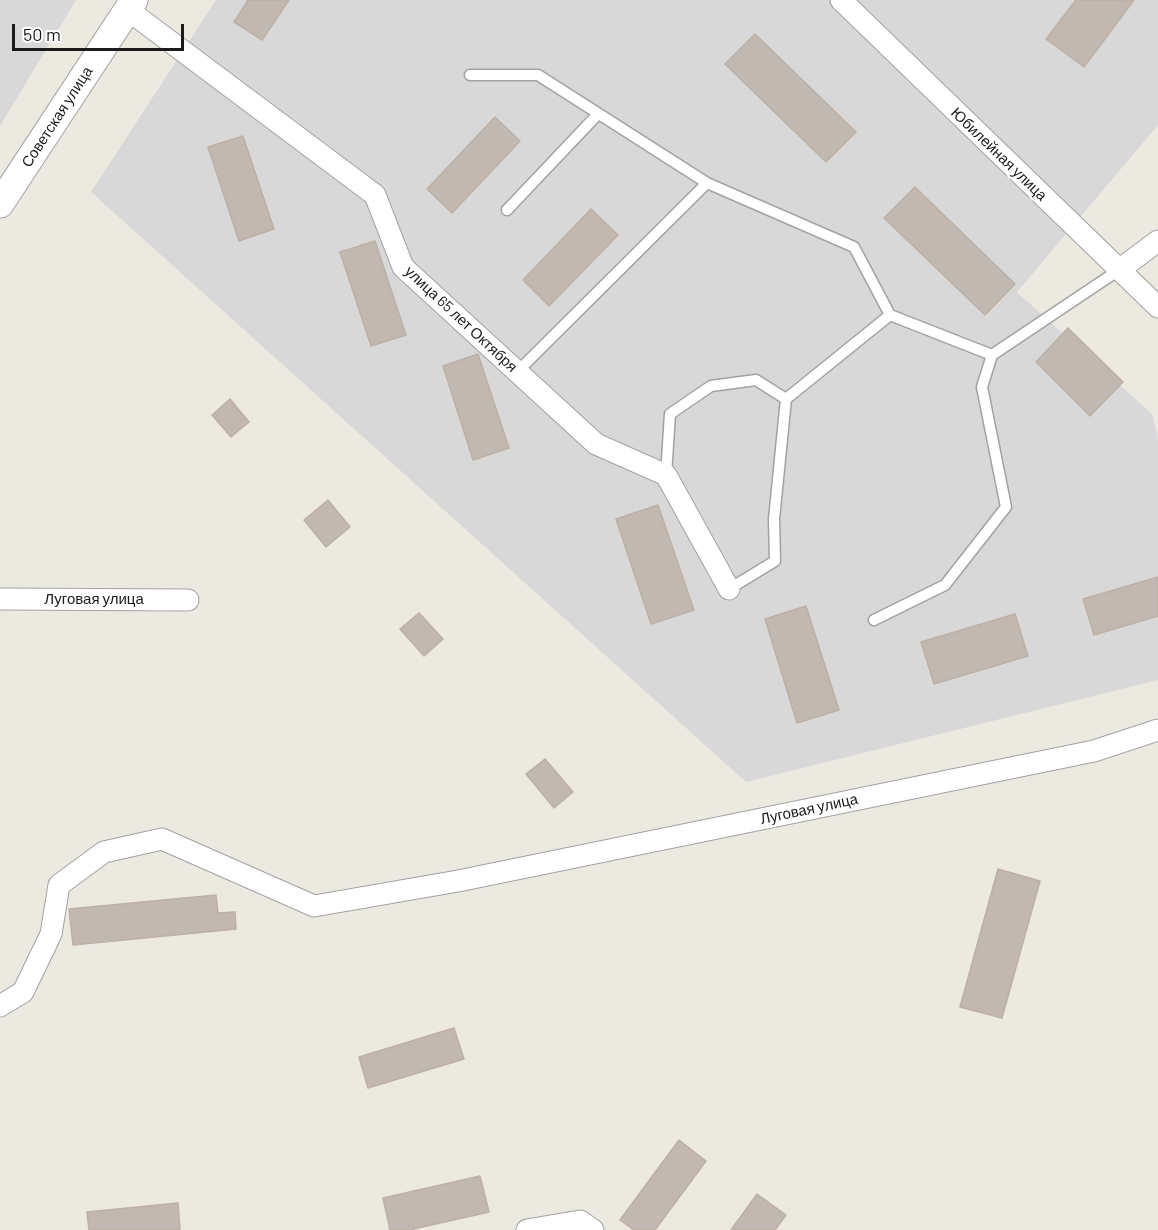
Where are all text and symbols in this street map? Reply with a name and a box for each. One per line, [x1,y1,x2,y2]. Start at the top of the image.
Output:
scale bar [15,12,188,50]
text: 50 m [23,23,61,45]
street label: Советская улица [18,63,96,171]
street label: Юбилейная улица [947,104,1051,204]
street label: улица 65 лет Октября [401,262,521,376]
street label: Луговая улица [44,590,144,608]
street label: Луговая улица [758,790,860,828]

